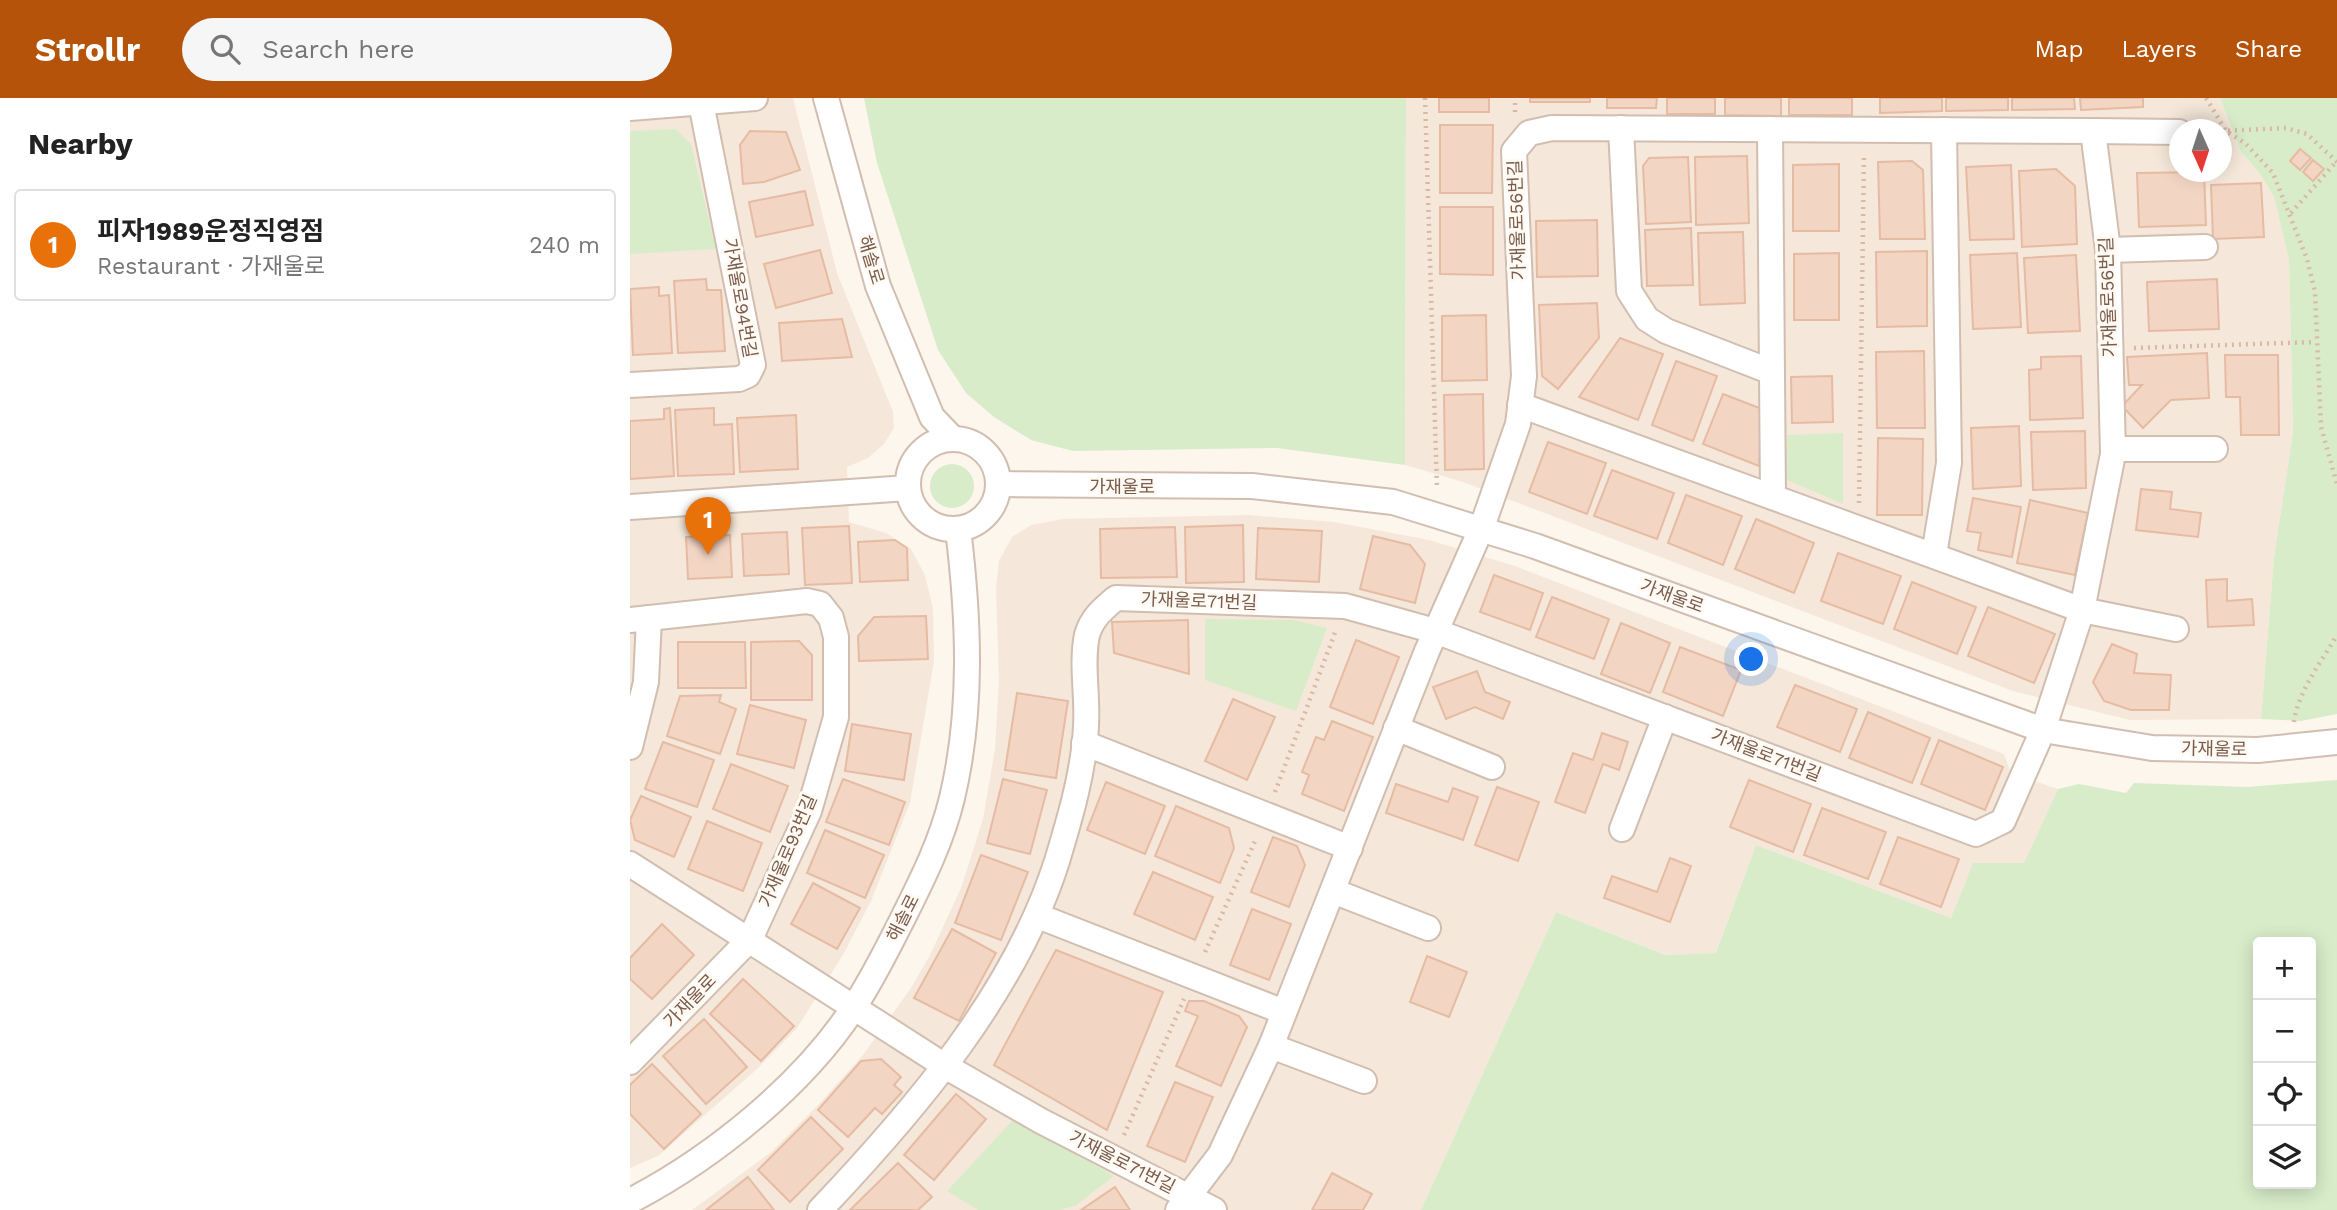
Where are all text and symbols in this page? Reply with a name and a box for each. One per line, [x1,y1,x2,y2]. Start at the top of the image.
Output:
search box [182,18,672,81]
text: Strollr [35,30,140,69]
icon: search [206,30,244,68]
text: Search here [262,34,415,64]
text: Map [2035,35,2083,63]
text: Layers [2121,35,2197,63]
text: Share [2235,35,2302,63]
north arrow [2169,119,2232,182]
text: Nearby [28,126,133,161]
street label: 가재울로56번길 [1504,159,1529,281]
text: 피자1989운정직영점 [97,216,324,246]
text: 1 [48,232,58,259]
text: 240 m [529,232,600,259]
street label: 해솔로 [854,233,889,287]
street label: 가재울로94번길 [720,236,761,360]
street label: 가재울로56번길 [2095,236,2120,358]
text: Restaurant · 가재울로 [97,253,325,280]
street label: 가재울로 [1089,476,1155,497]
pin: 1 [685,497,731,555]
street label: 가재울로 [1637,574,1707,617]
street label: 가재울로71번길 [1140,588,1258,613]
your location [1734,642,1768,676]
street label: 가재울로71번길 [1708,724,1824,785]
street label: 가재울로 [2181,737,2247,760]
street label: 가재울로93번길 [754,791,821,910]
street label: 해솔로 [882,891,923,945]
map controls [2253,937,2316,1189]
button: + [2253,937,2316,1000]
street label: 가재울로 [659,970,720,1032]
button: − [2253,1000,2316,1063]
button: locate [2253,1063,2316,1126]
street label: 가재울로71번길 [1066,1126,1179,1197]
button: layers [2253,1126,2316,1189]

